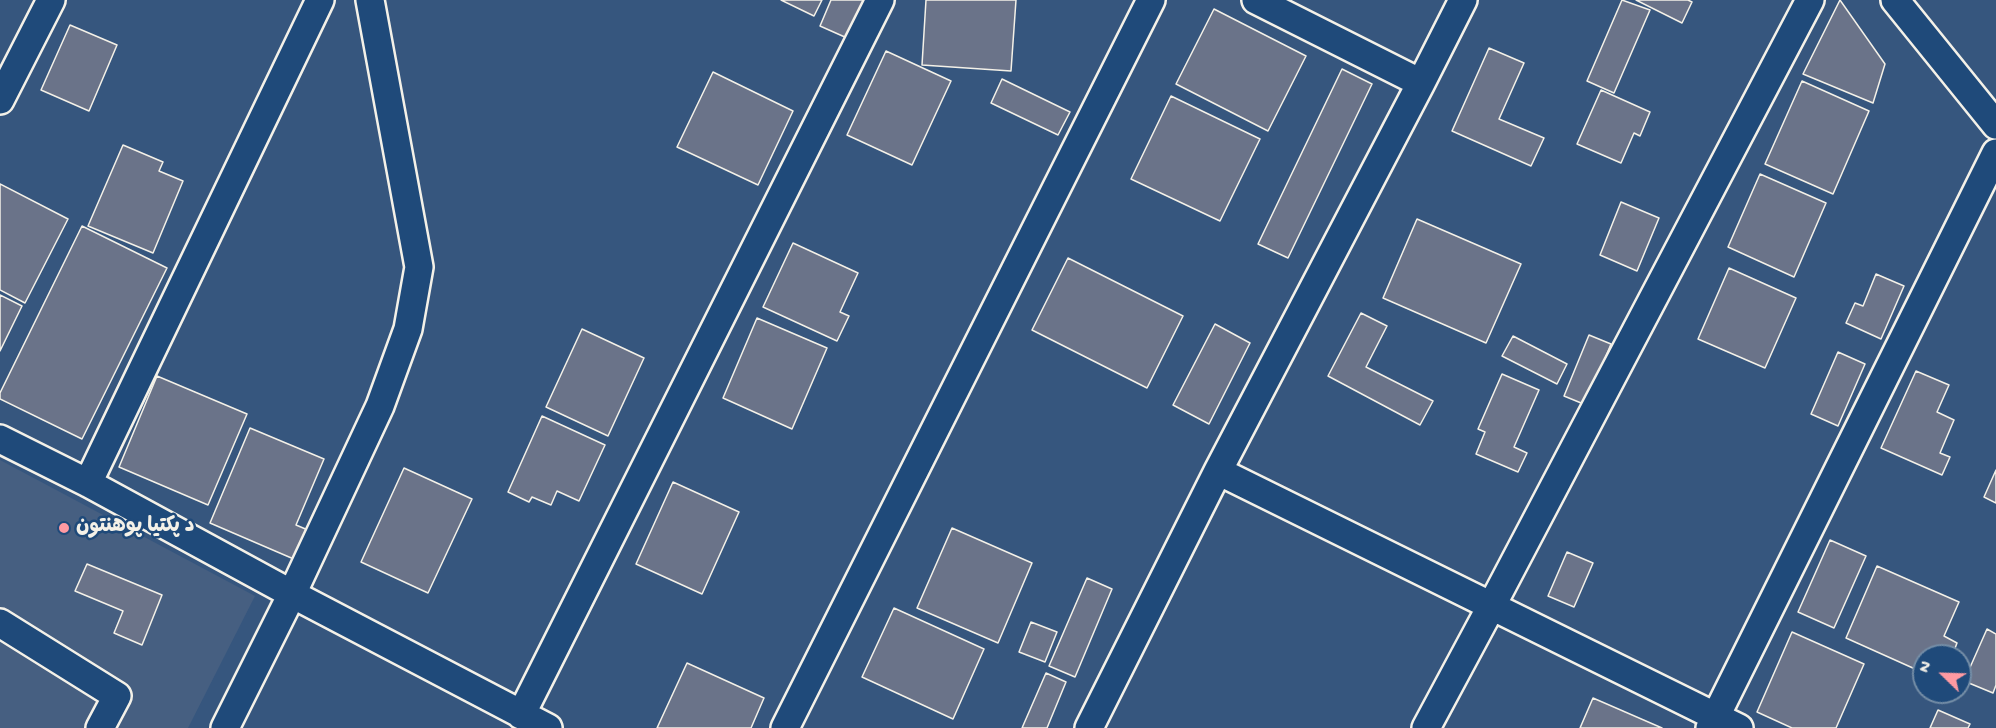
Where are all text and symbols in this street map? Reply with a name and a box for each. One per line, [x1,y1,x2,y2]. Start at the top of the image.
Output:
place label: د پکتیا پوهنتون [76,515,194,541]
marker: د پکتیا پوهنتون [57,521,71,535]
north arrow [1912,644,1972,704]
text: N [1916,659,1938,676]

